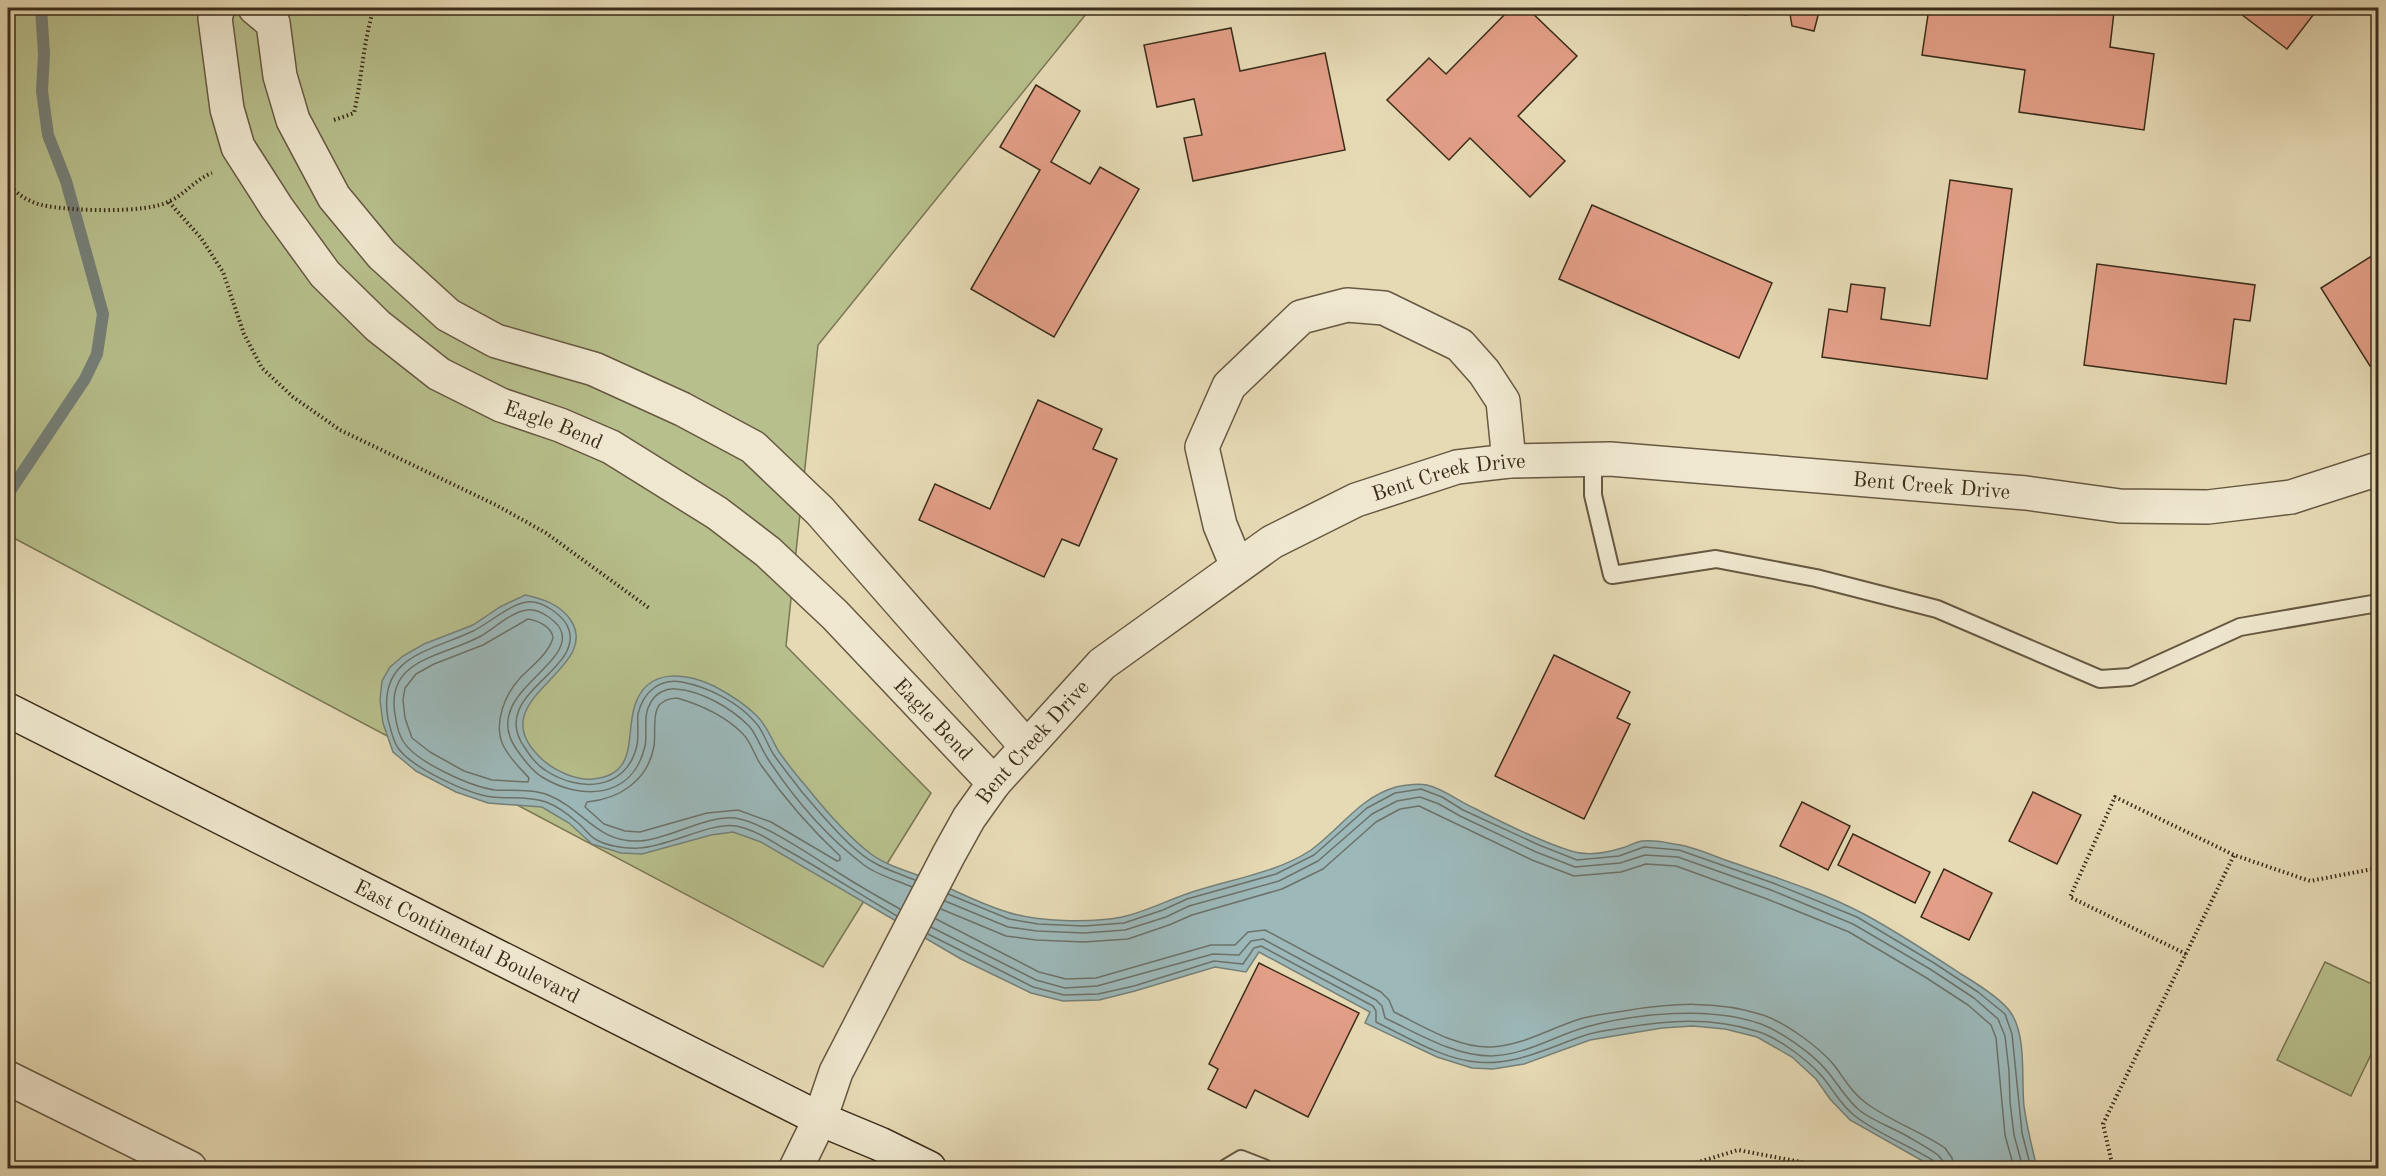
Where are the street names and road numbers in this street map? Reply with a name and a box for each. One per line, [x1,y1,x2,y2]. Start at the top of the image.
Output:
street label: Eagle Bend [501,398,606,454]
street label: Bent Creek Drive [1369,452,1526,506]
street label: Bent Creek Drive [1852,470,2011,504]
street label: Eagle Bend [889,675,976,765]
street label: Bent Creek Drive [973,677,1094,809]
street label: East Continental Boulevard [350,877,583,1008]

